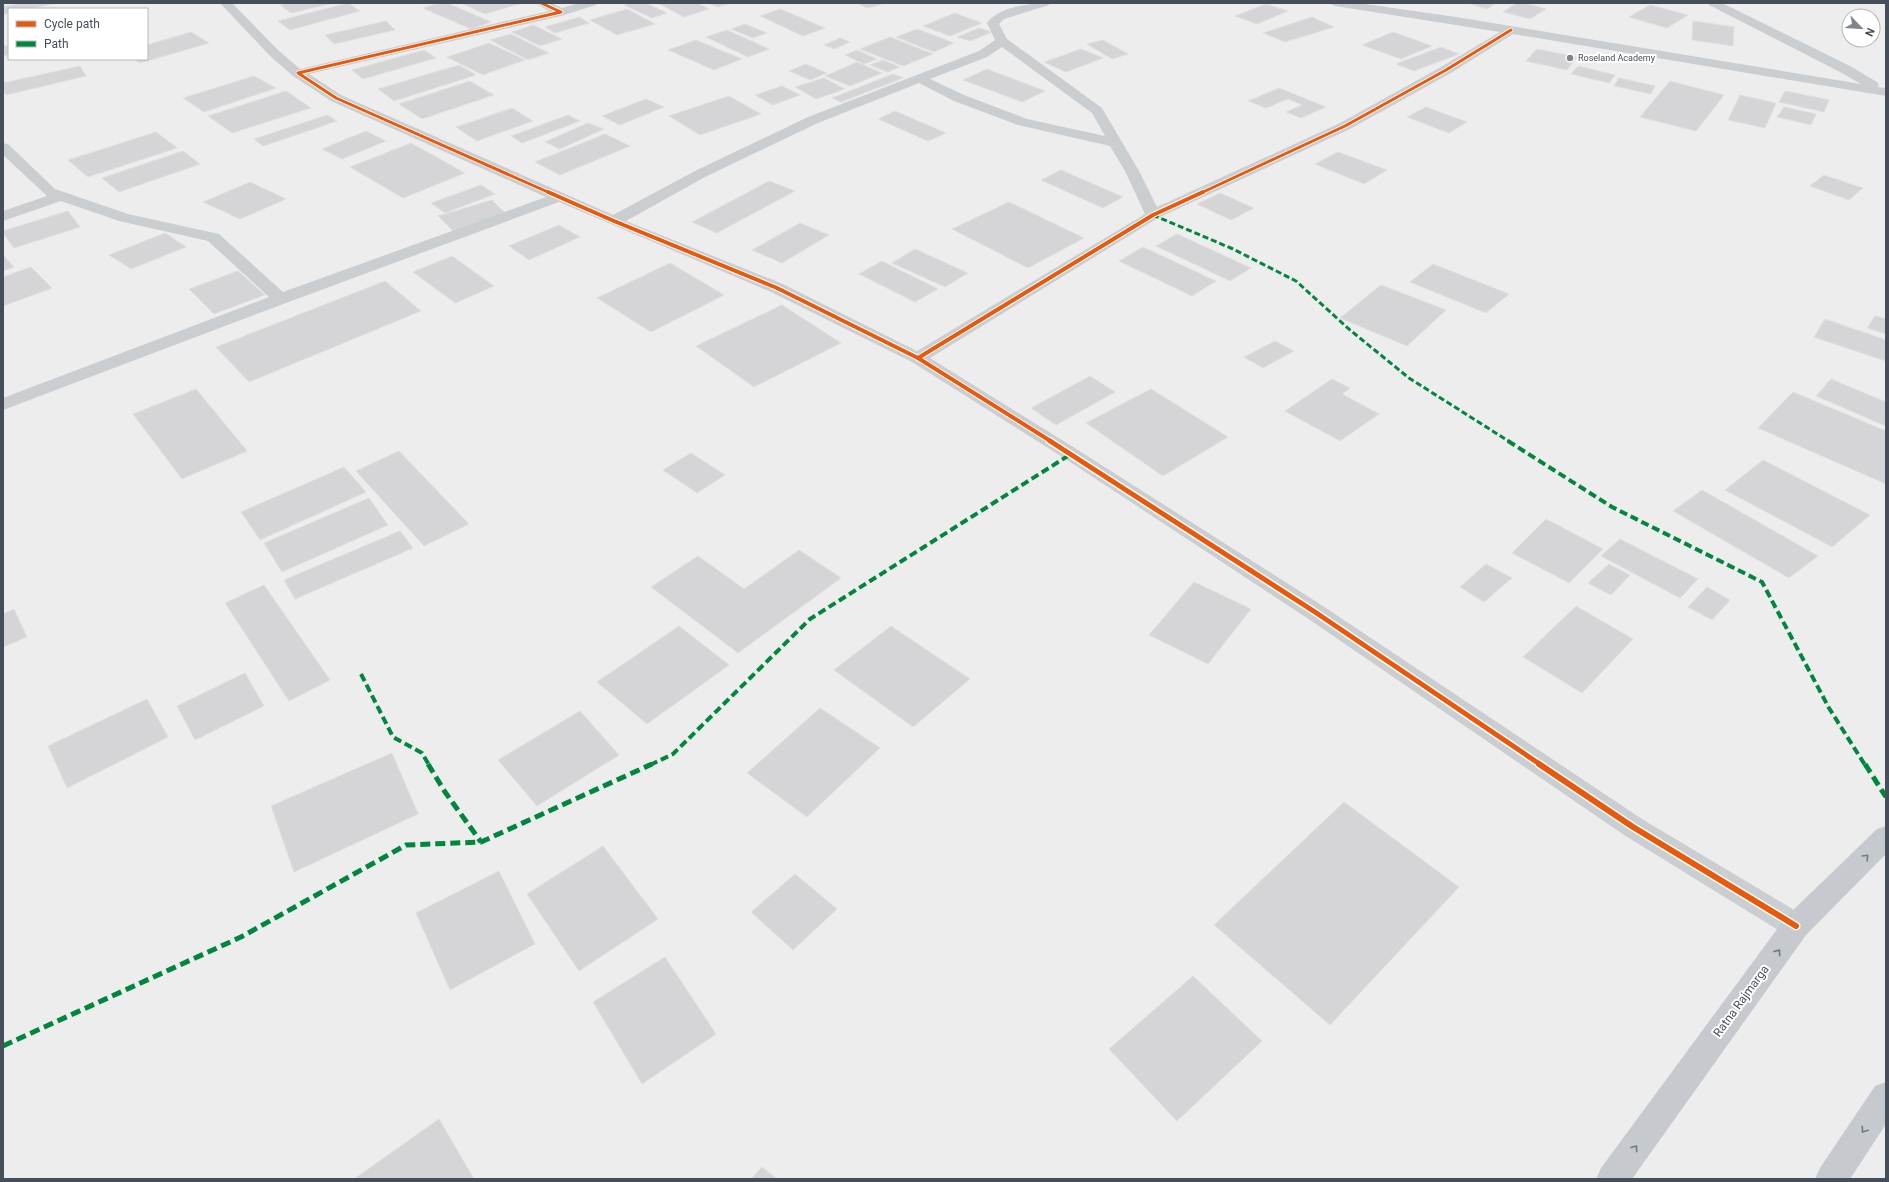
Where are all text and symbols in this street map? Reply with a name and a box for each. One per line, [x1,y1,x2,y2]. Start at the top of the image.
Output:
legend [8,8,148,60]
north arrow [1841,8,1881,48]
text: Cycle path [44,17,100,31]
text: N [1862,26,1877,38]
text: Path [44,37,69,51]
marker: Roseland Academy [1565,53,1575,63]
place label: Roseland Academy [1578,53,1656,63]
one-way arrow [1861,854,1869,862]
one-way arrow [1773,949,1780,956]
street label: Ratna Rajmarga [1710,962,1772,1040]
one-way arrow [1862,1125,1869,1132]
one-way arrow [1630,1145,1637,1152]

